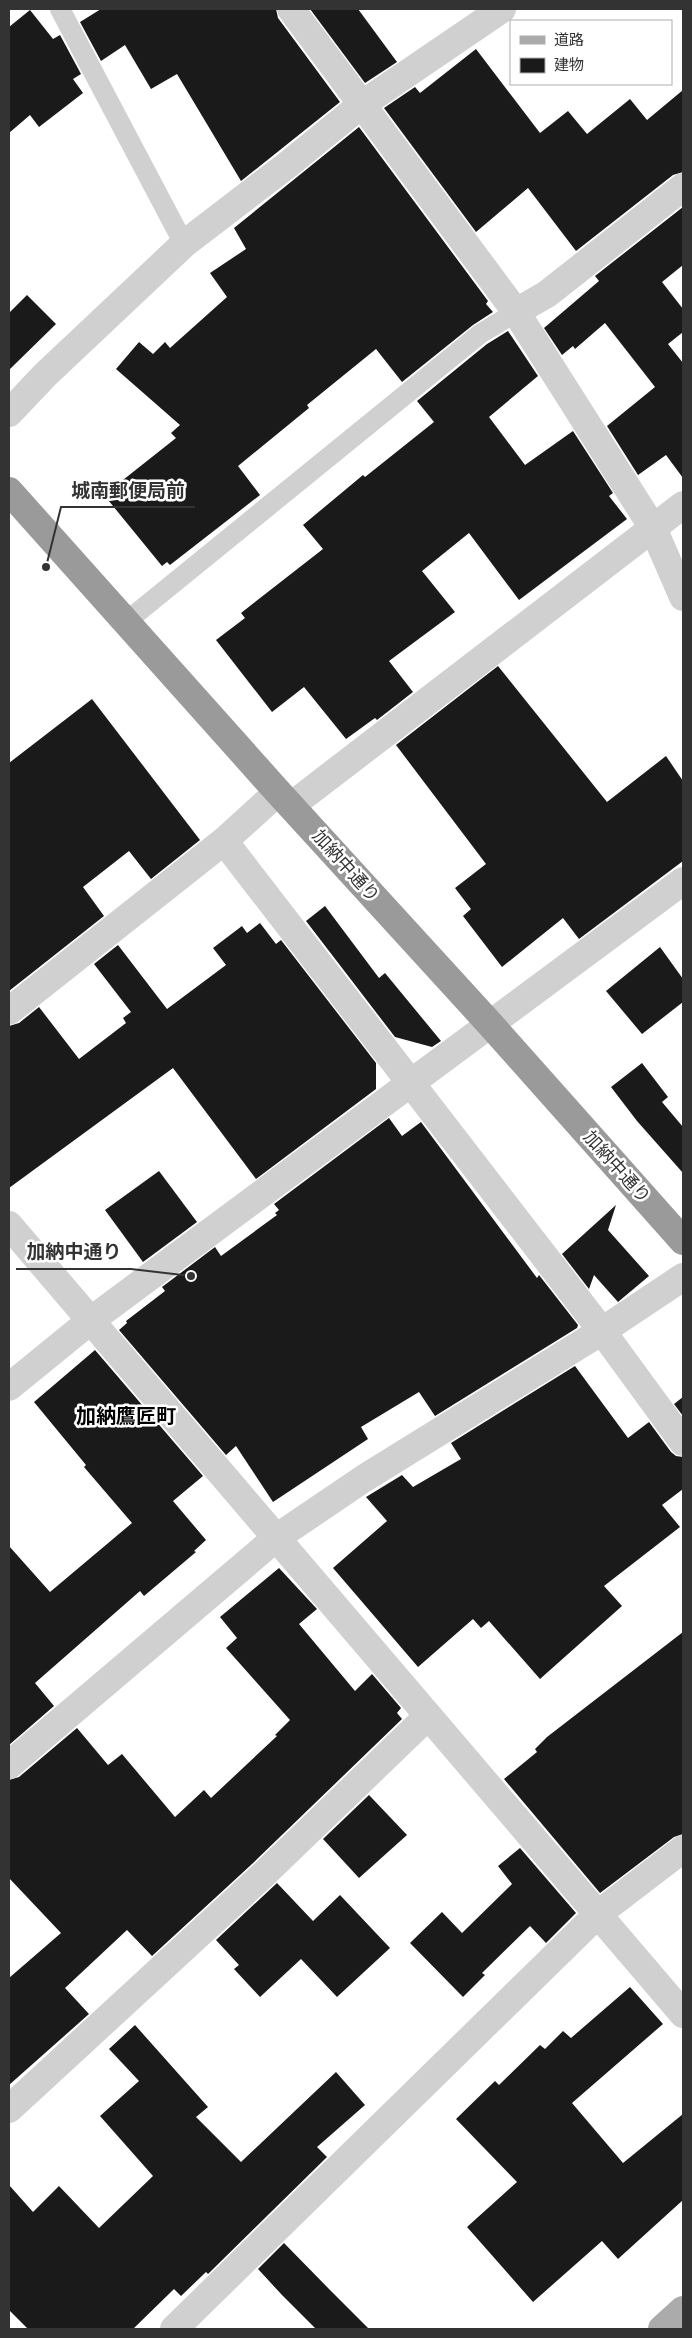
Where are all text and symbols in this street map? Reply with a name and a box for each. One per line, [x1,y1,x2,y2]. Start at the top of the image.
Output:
legend [510,20,672,85]
text: 道路 [554,29,584,50]
text: 建物 [554,54,584,75]
callout: 城南郵便局前 [61,473,195,507]
text: 城南郵便局前 [71,477,185,503]
street label: 加納中通り [308,824,386,907]
street label: 加納中通り [579,1125,657,1208]
callout: 加納中通り [16,1235,131,1269]
text: 加納中通り [26,1238,122,1264]
district label: 加納鷹匠町 [76,1402,176,1429]

